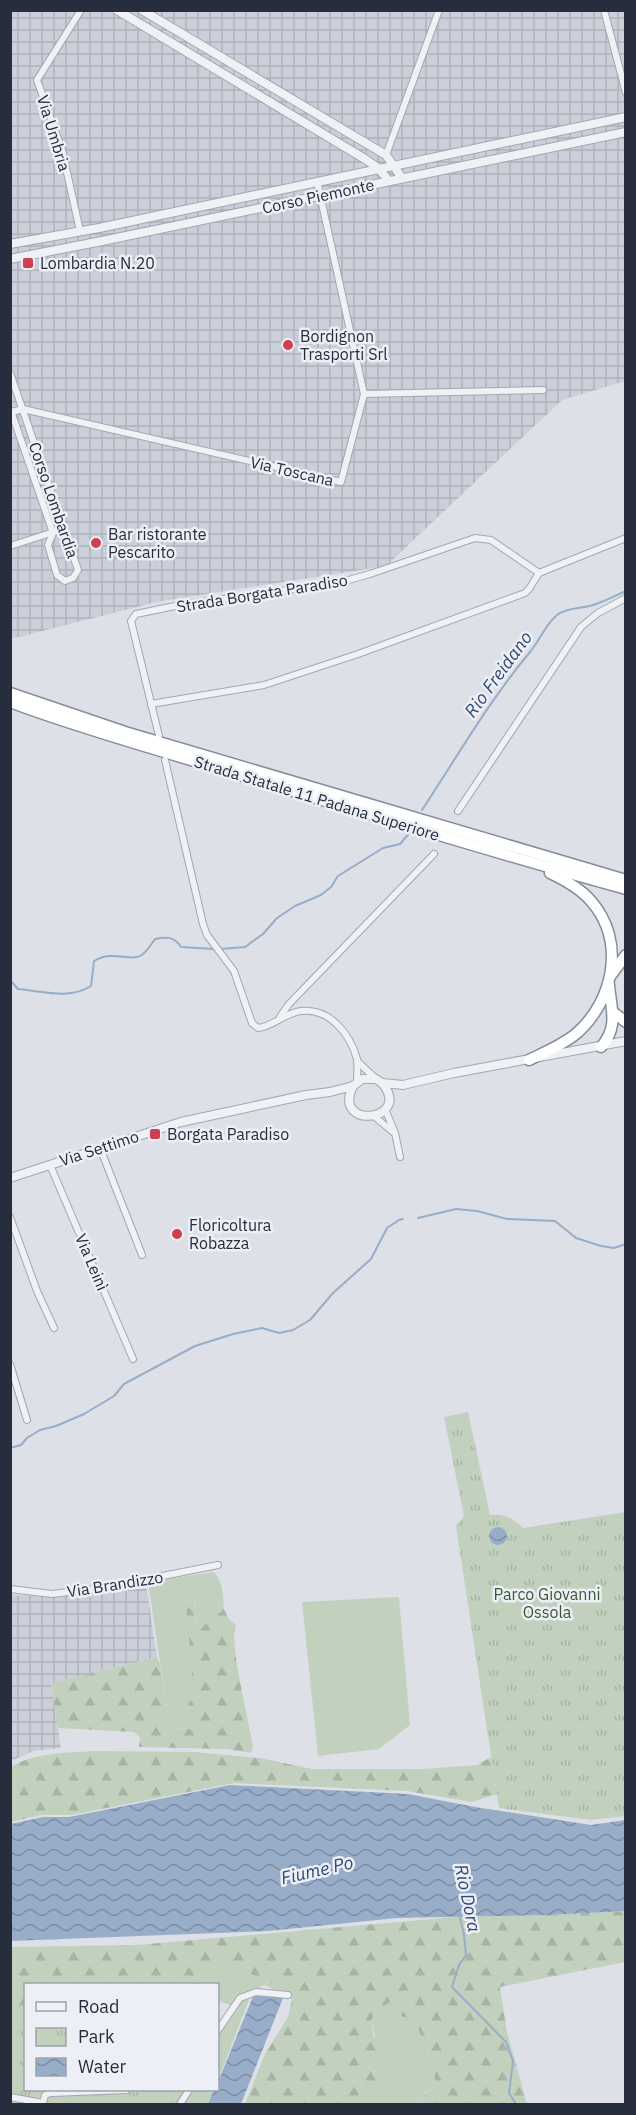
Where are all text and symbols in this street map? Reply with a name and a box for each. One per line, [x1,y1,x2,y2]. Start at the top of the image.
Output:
street label: Via Umbria [33,93,75,174]
street label: Corso Piemonte [260,174,376,218]
place label: Lombardia N.20 [40,253,155,273]
marker: Lombardia N.20 [21,256,35,270]
place label: Bordignon Trasporti Srl [300,326,388,364]
marker: Bordignon Trasporti Srl [281,338,295,352]
street label: Corso Lombardia [25,439,83,561]
street label: Via Toscana [248,452,336,490]
place label: Bar ristorante Pescarito [108,524,207,562]
marker: Bar ristorante Pescarito [89,536,103,550]
street label: Strada Borgata Paradiso [175,570,349,616]
water label: Rio Freidano [459,626,537,722]
street label: Strada Statale 11 Padana Superiore [192,751,442,845]
place label: Borgata Paradiso [167,1124,289,1144]
street label: Via Settimo [57,1126,141,1170]
marker: Borgata Paradiso [148,1127,162,1141]
place label: Floricoltura Robazza [189,1215,272,1253]
marker: Floricoltura Robazza [170,1227,184,1241]
street label: Via Leinì [71,1231,113,1293]
street label: Via Brandizzo [66,1567,164,1601]
park label: Parco Giovanni Ossola [494,1584,600,1622]
water label: Fiume Po [279,1851,356,1889]
water label: Rio Dora [450,1862,486,1934]
legend [24,1983,219,2091]
text: Road [78,1995,119,2018]
text: Park [78,2025,115,2048]
text: Water [78,2055,127,2078]

